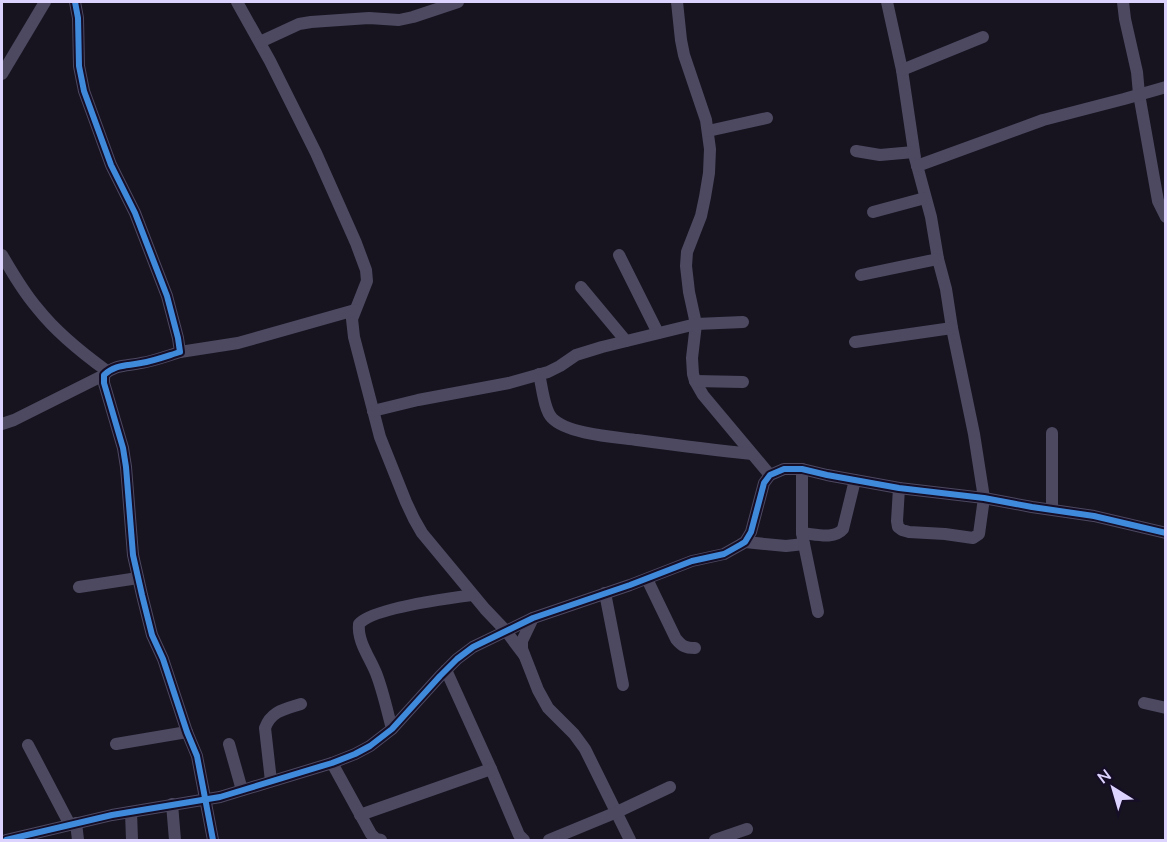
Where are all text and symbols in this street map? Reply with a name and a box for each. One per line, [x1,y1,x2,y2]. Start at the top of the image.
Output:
north arrow [1083,758,1143,818]
text: N [1093,764,1115,788]

